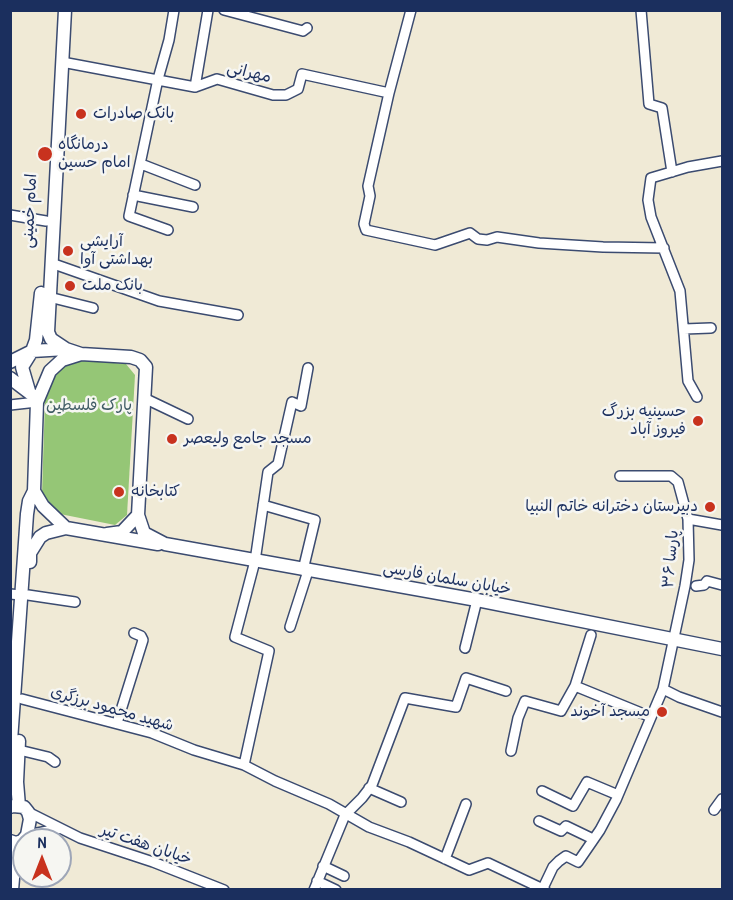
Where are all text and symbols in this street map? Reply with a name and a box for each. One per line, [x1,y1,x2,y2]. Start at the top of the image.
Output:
street label: مهرانی [225,58,273,88]
place label: بانک صادرات [93,104,174,124]
marker: بانک صادرات [74,107,88,121]
place label: درمانگاه امام حسین [58,135,131,173]
marker: درمانگاه امام حسین [36,145,54,163]
street label: امام خمینی [18,173,42,249]
place label: آرایشی بهداشتی آوا [80,232,153,270]
marker: آرایشی بهداشتی آوا [61,244,75,258]
place label: بانک ملت [82,276,143,296]
marker: بانک ملت [63,279,77,293]
park label: پارک فلسطین [46,396,132,416]
place label: حسینیه بزرگ فیروز آباد [602,402,686,440]
marker: حسینیه بزرگ فیروز آباد [691,414,705,428]
place label: مسجد جامع ولیعصر [184,429,312,449]
marker: مسجد جامع ولیعصر [165,432,179,446]
place label: کتابخانه [131,482,180,502]
marker: کتابخانه [112,485,126,499]
place label: دبیرستان دخترانه خاتم النبیا [525,497,698,517]
marker: دبیرستان دخترانه خاتم النبیا [703,500,717,514]
street label: پارسا ۳۶ [659,529,683,589]
street label: خیابان سلمان فارسی [381,558,513,600]
street label: شهید محمود برزگری [48,682,176,736]
place label: مسجد آخوند [570,702,650,722]
marker: مسجد آخوند [655,705,669,719]
street label: خیابان هفت تیر [98,820,194,870]
north arrow [12,828,72,888]
text: N [38,831,46,853]

